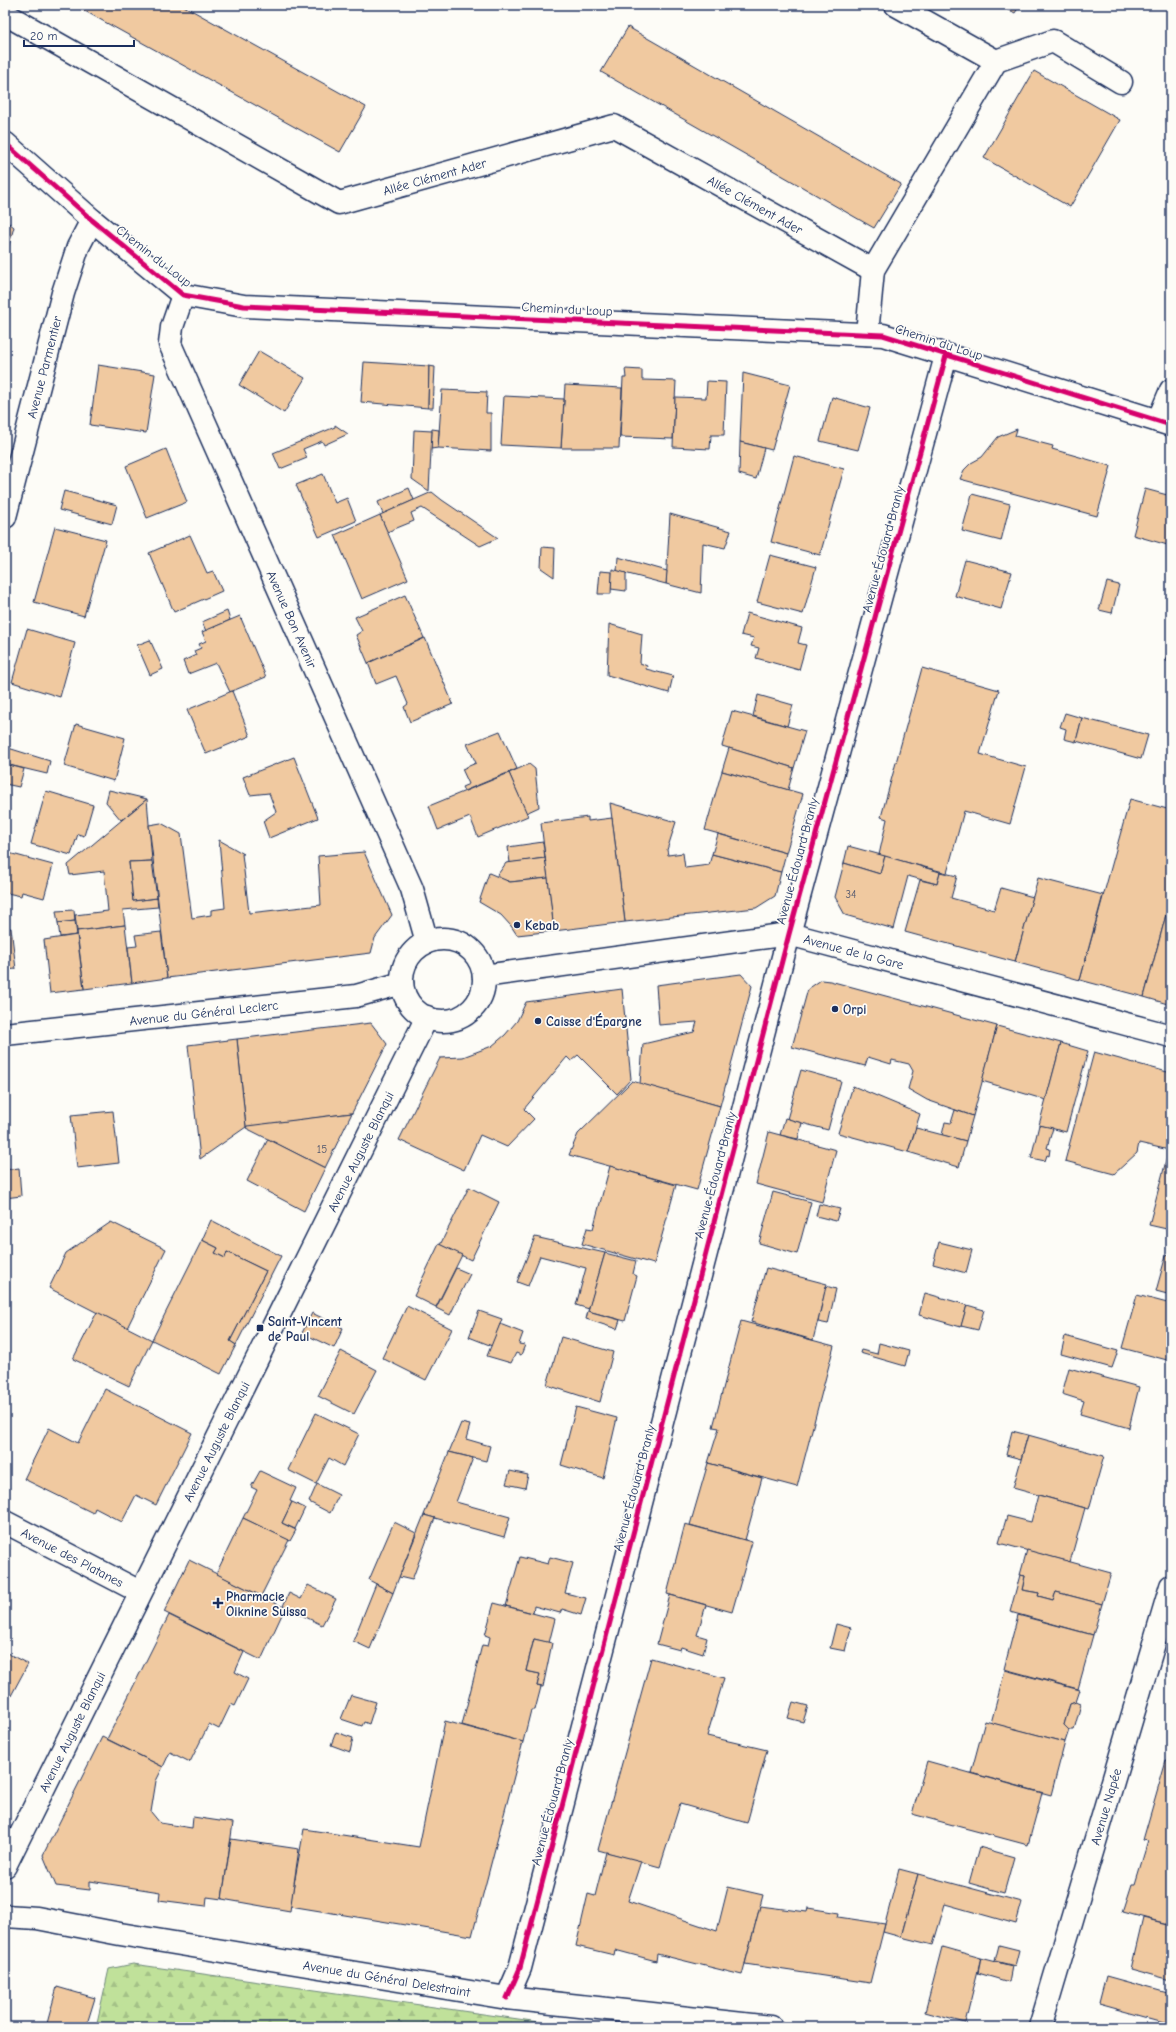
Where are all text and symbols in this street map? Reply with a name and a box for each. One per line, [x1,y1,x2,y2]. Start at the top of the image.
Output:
scale bar [24,22,134,48]
text: 20 m [30,29,58,43]
street label: Allée Clément Ader [381,154,489,198]
street label: Allée Clément Ader [705,172,806,237]
street label: Chemin du Loup [113,222,195,290]
street label: Chemin du Loup [521,299,613,319]
street label: Avenue Parmentier [23,313,65,420]
street label: Chemin du Loup [893,321,985,363]
street label: Avenue Édouard Branly [858,484,907,614]
street label: Avenue Bon Avenir [264,568,321,671]
street label: Avenue Édouard Branly [772,796,821,926]
house number: 34 [846,888,856,901]
place label: Kebab [525,918,559,933]
marker: Kebab [512,920,522,930]
street label: Avenue de la Gare [802,931,906,972]
street label: Avenue du Général Leclerc [129,997,279,1028]
place label: Orpi [843,1002,866,1017]
marker: Orpi [830,1004,840,1014]
place label: Caisse d'Épargne [546,1013,642,1029]
marker: Caisse d'Épargne [533,1016,543,1026]
street label: Avenue Auguste Blanqui [324,1089,396,1214]
street label: Avenue Édouard Branly [690,1110,739,1240]
house number: 15 [317,1143,327,1156]
place label: Saint-Vincent de Paul [268,1314,343,1344]
marker: Saint-Vincent de Paul [255,1323,265,1333]
street label: Avenue Auguste Blanqui [180,1379,252,1504]
street label: Avenue Édouard Branly [609,1423,658,1553]
street label: Avenue des Platanes [19,1524,126,1590]
place label: Pharmacie Oiknine Suissa [226,1589,307,1619]
marker: Pharmacie Oiknine Suissa [213,1598,223,1608]
street label: Avenue Auguste Blanqui [36,1669,108,1794]
street label: Avenue Édouard Branly [527,1737,576,1867]
street label: Avenue Napée [1087,1766,1124,1847]
street label: Avenue du Général Delestraint [302,1957,473,2000]

